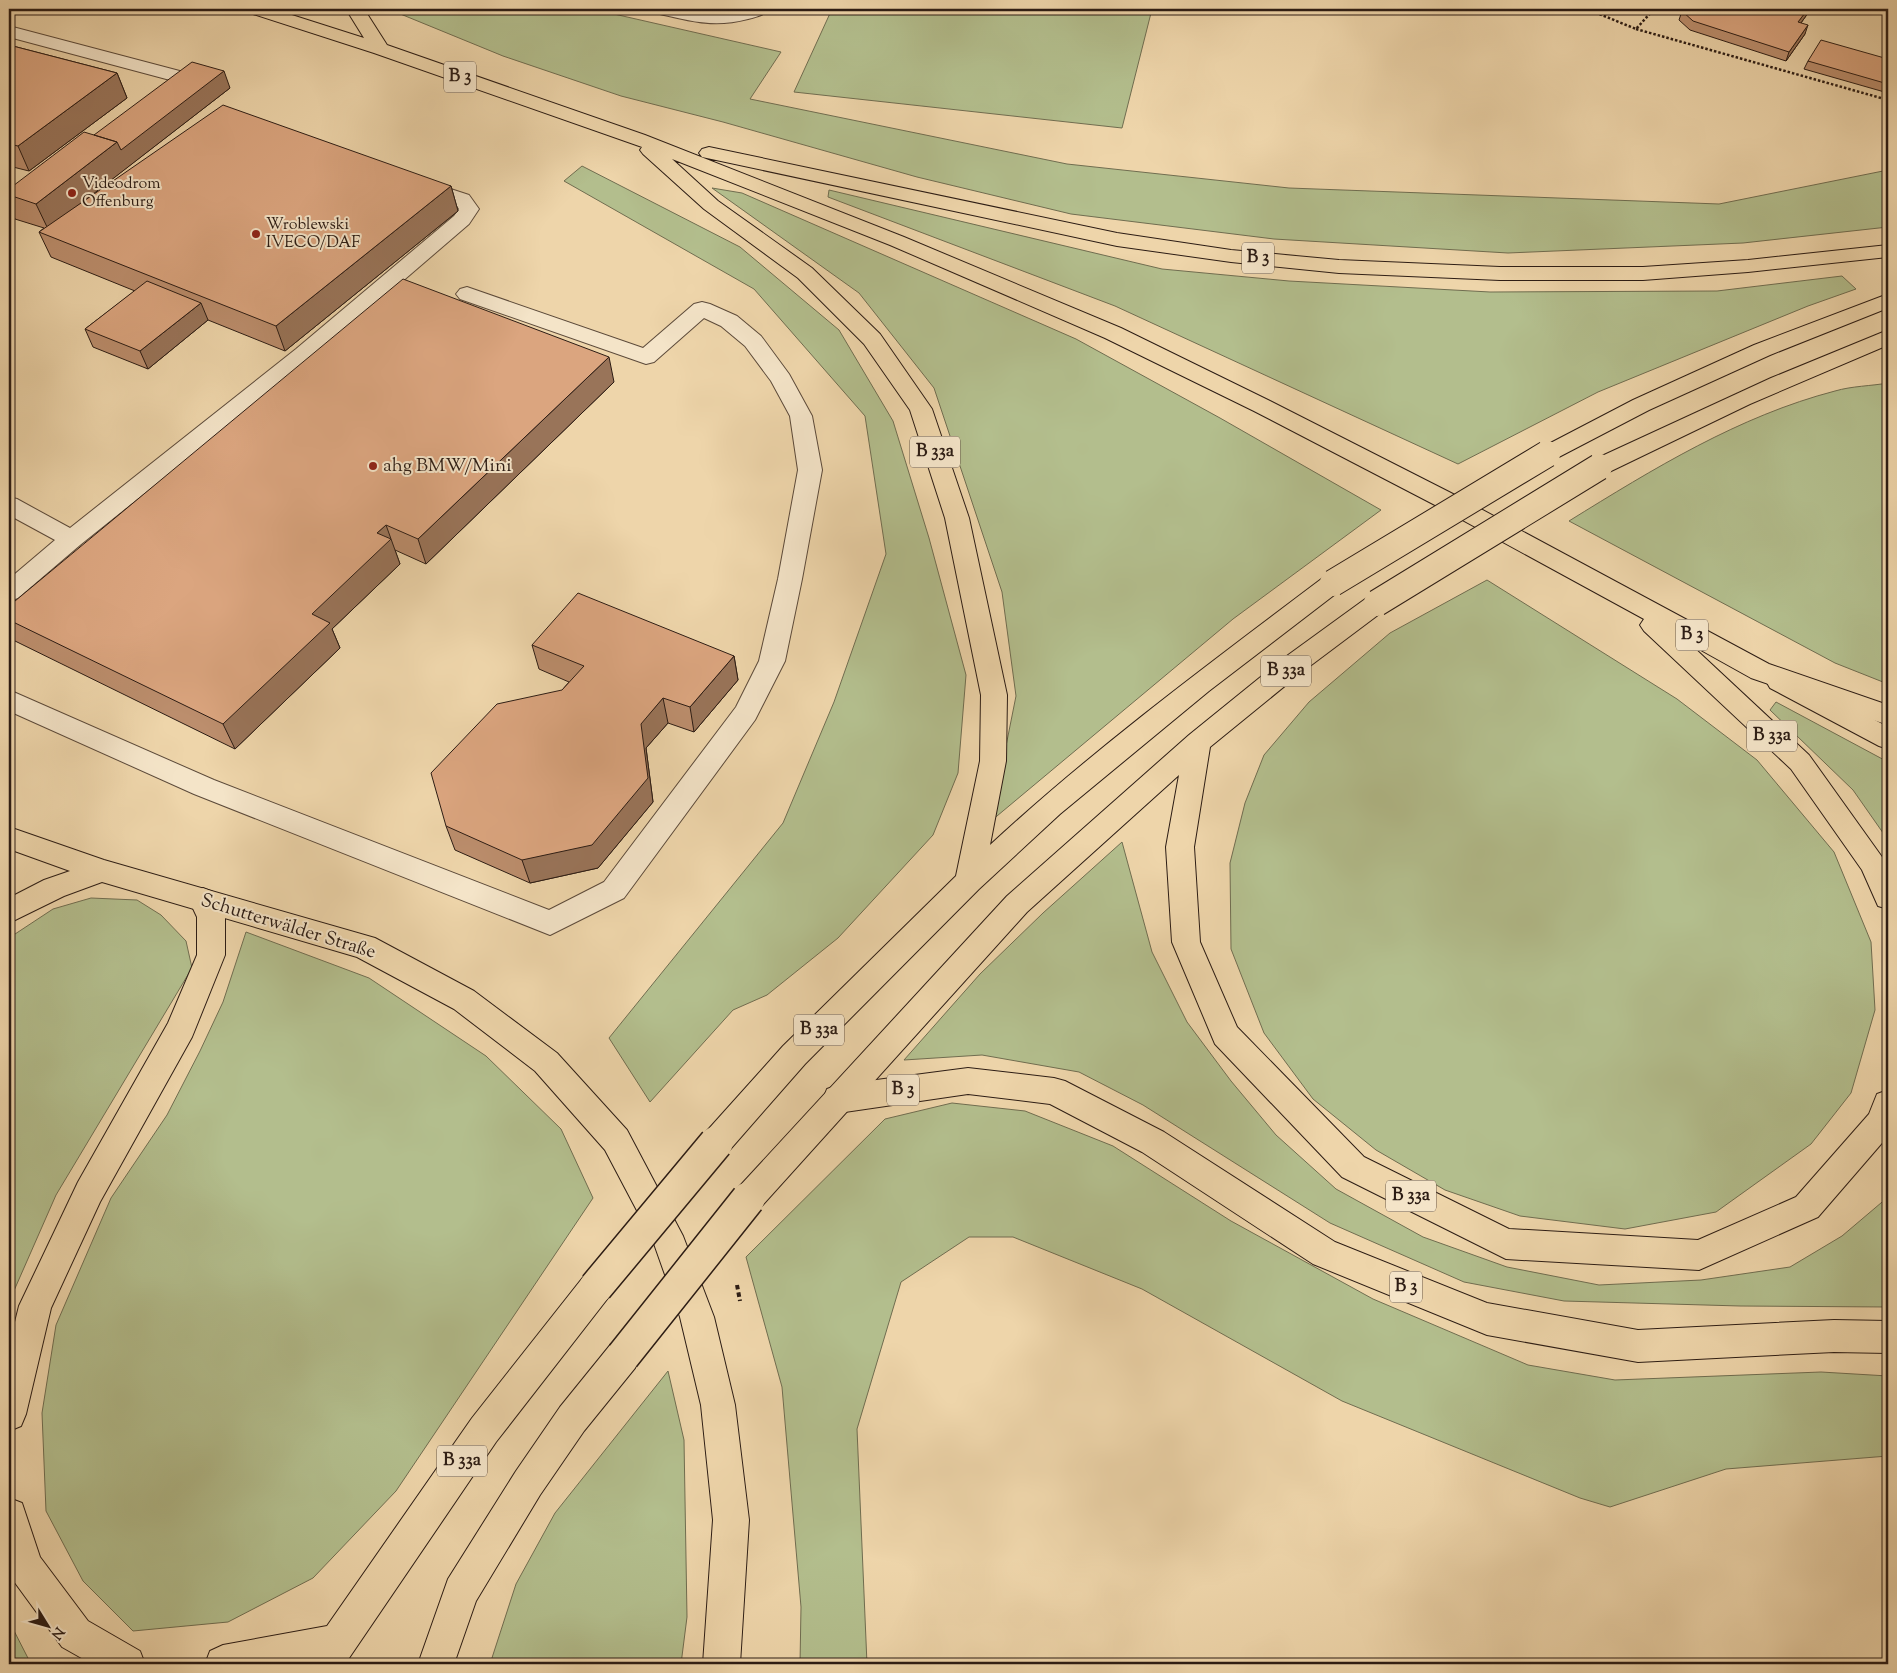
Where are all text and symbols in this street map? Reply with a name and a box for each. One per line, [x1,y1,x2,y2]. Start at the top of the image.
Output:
road number: B 3 [444,62,476,92]
place label: Videodrom Offenburg [82,173,160,214]
marker: Videodrom Offenburg [66,187,78,199]
place label: Wroblewski IVECO/DAF [266,214,360,255]
marker: Wroblewski IVECO/DAF [250,228,262,240]
road number: B 3 [1242,242,1274,274]
road number: B 33a [910,437,960,468]
place label: ahg BMW/Mini [383,453,512,480]
marker: ahg BMW/Mini [367,460,379,472]
road number: B 3 [1676,620,1708,650]
road number: B 33a [1261,656,1311,686]
road number: B 33a [1747,720,1797,751]
street label: Schutterwälder Straße [197,887,379,967]
road number: B 33a [794,1014,844,1046]
road number: B 3 [887,1074,919,1106]
road number: B 33a [1386,1180,1436,1212]
road number: B 3 [1390,1272,1422,1302]
road number: B 33a [437,1445,487,1476]
north arrow [22,1600,72,1650]
text: N [45,1622,68,1643]

